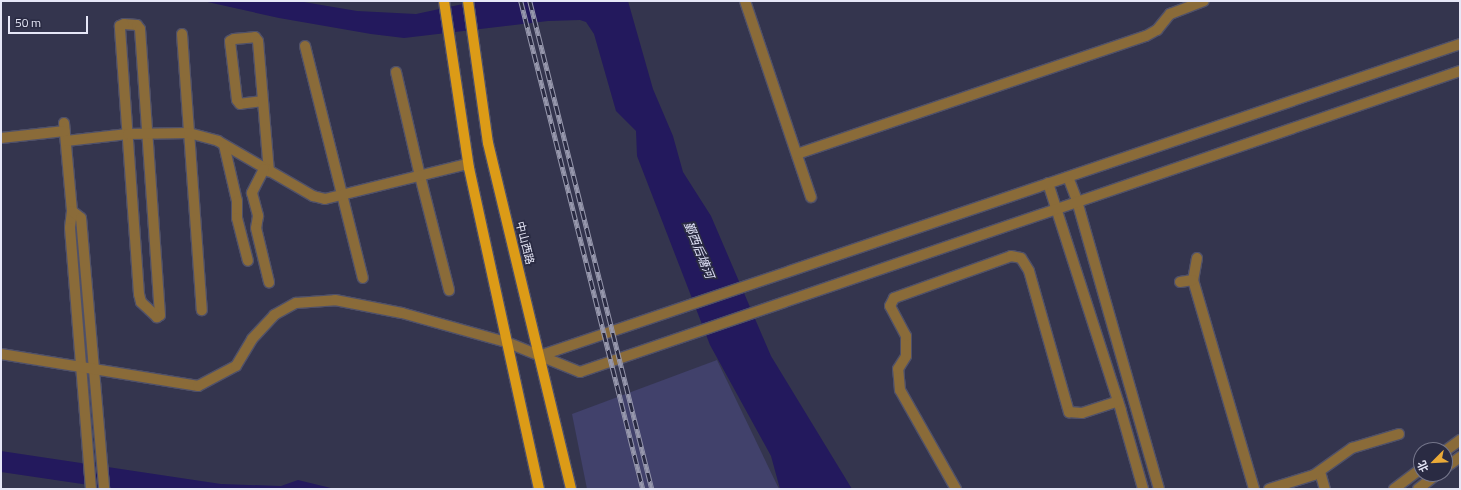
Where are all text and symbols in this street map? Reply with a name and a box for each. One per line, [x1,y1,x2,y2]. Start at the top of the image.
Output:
scale bar [10,8,90,34]
text: 50 m [15,13,41,32]
water label: 鄞西后塘河 [681,219,717,281]
street label: 中山西路 [513,220,537,266]
north arrow [1413,442,1453,482]
text: 北 [1413,458,1432,475]

